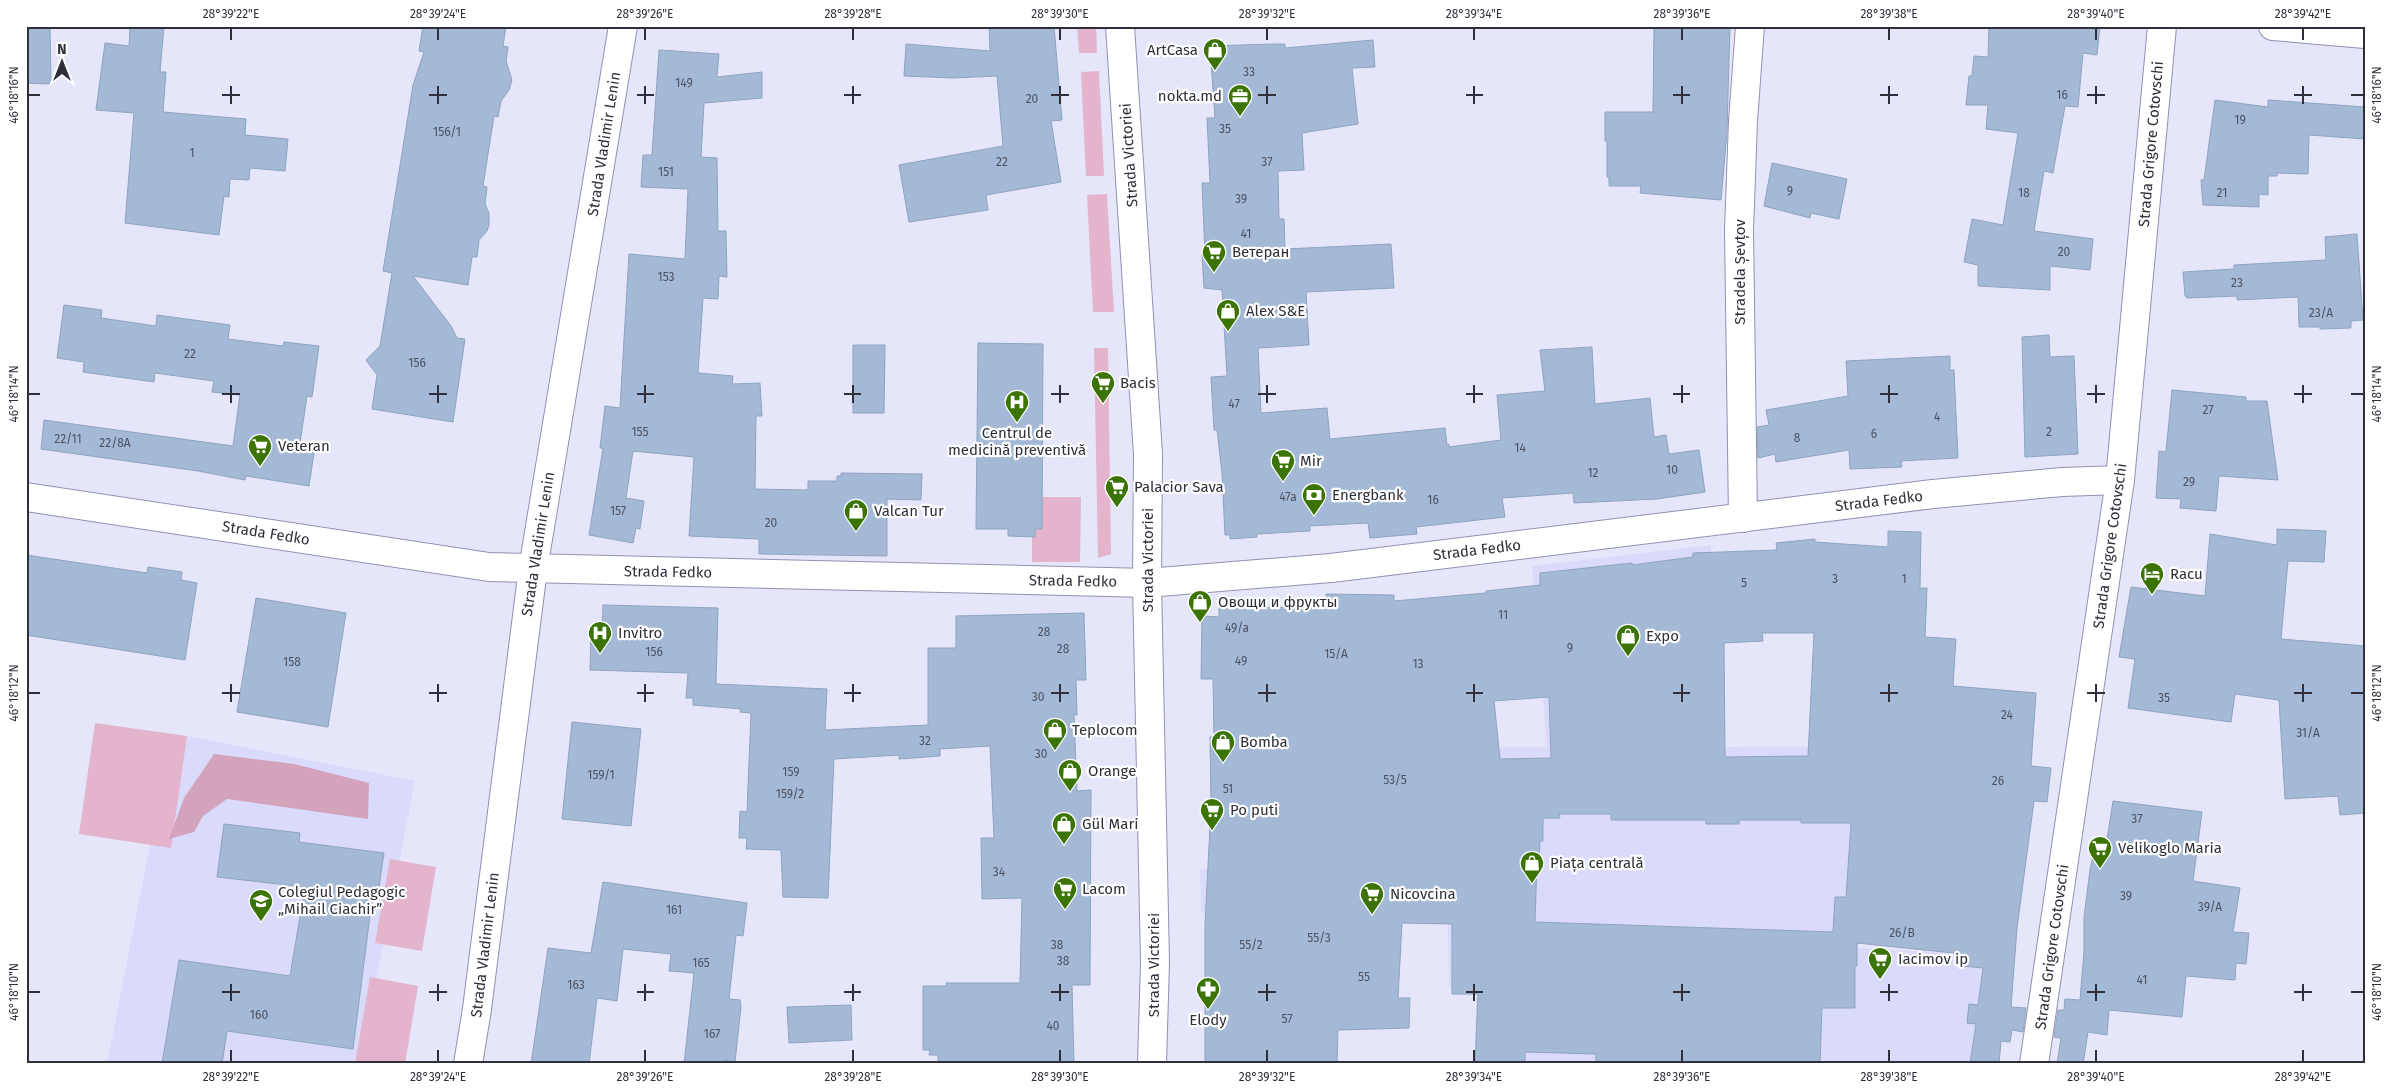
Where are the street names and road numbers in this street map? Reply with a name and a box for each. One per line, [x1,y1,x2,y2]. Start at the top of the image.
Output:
street label: Strada Grigore Cotovschi [2135,60,2167,228]
street label: Strada Vladimir Lenin [584,70,624,218]
street label: Strada Victoriei [1116,102,1142,208]
street label: Stradela Șevțov [1731,219,1750,325]
street label: Strada Grigore Cotovschi [2089,462,2131,630]
street label: Strada Vladimir Lenin [518,470,558,618]
street label: Strada Fedko [1834,487,1924,515]
street label: Strada Victoriei [1139,508,1157,612]
street label: Strada Fedko [221,517,311,549]
street label: Strada Fedko [1432,536,1522,564]
street label: Strada Fedko [624,562,712,582]
street label: Strada Fedko [1029,571,1117,591]
street label: Strada Grigore Cotovschi [2031,863,2073,1031]
street label: Strada Vladimir Lenin [467,871,503,1019]
street label: Strada Victoriei [1145,913,1163,1017]

